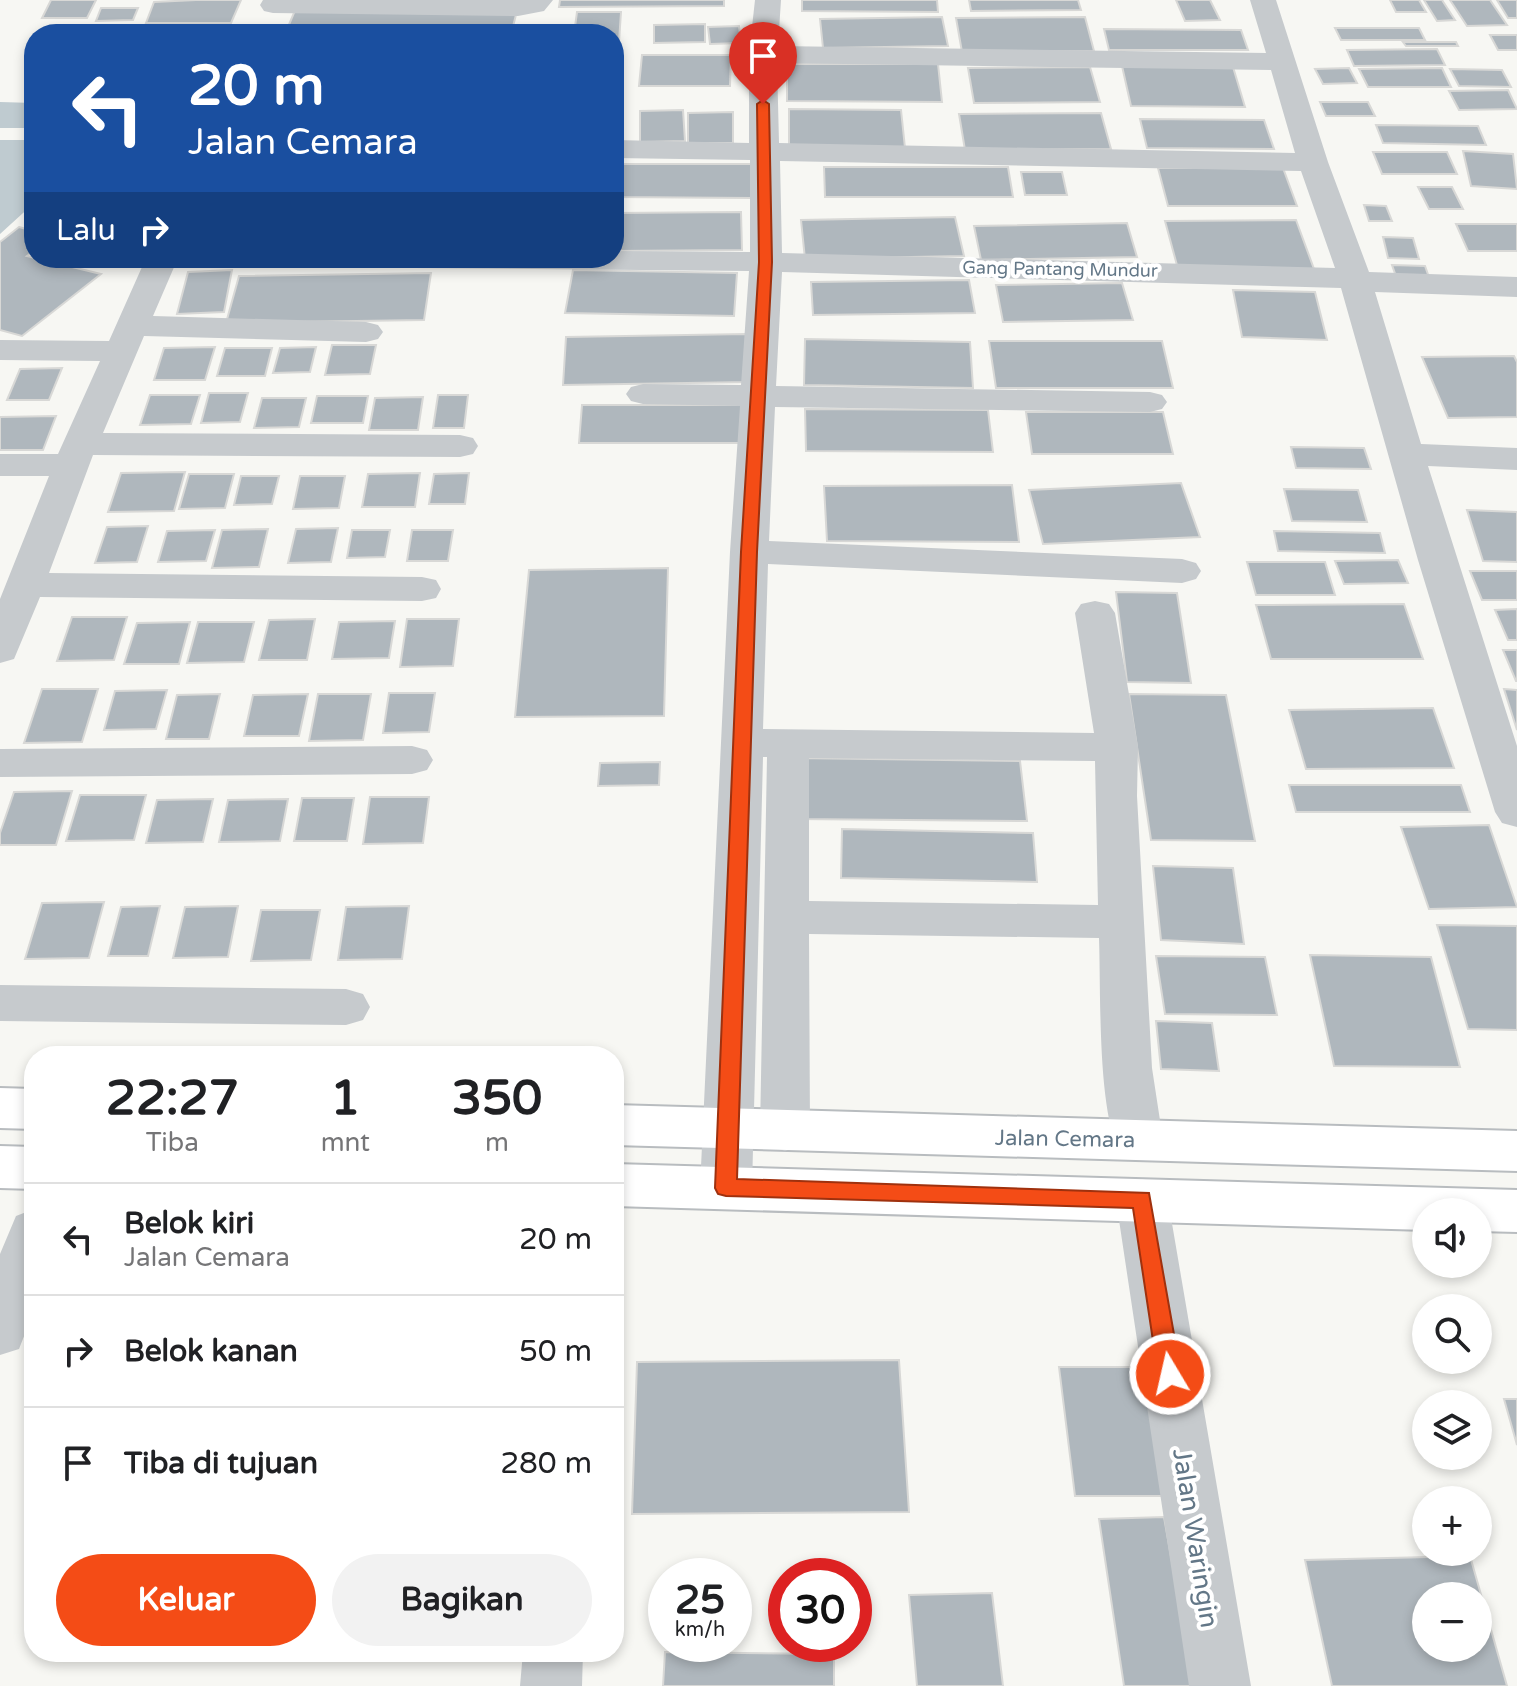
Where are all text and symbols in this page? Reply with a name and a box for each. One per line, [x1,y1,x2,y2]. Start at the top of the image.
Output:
pin [729,22,797,104]
icon: arrive [741,34,785,78]
text: 20 m [188,53,324,120]
icon: left [56,56,160,160]
text: Jalan Cemara [188,121,418,164]
icon: right [132,208,176,252]
text: Lalu [56,212,116,249]
street label: Gang Pantang Mundur [962,256,1158,282]
text: 22:27 [106,1070,239,1128]
text: 1 [330,1070,360,1128]
text: 350 [452,1070,542,1128]
street label: Jalan Cemara [995,1125,1135,1153]
text: Tiba [146,1127,199,1158]
text: mnt [321,1127,370,1158]
text: m [485,1127,509,1158]
map controls [1412,1198,1492,1662]
button: sound [1412,1198,1492,1278]
text: Belok kiri [124,1205,254,1242]
icon: left [56,1217,100,1261]
text: 20 m [519,1221,592,1258]
text: Jalan Cemara [124,1242,290,1273]
button: search [1412,1294,1492,1374]
icon: right [56,1329,100,1373]
position arrow [1128,1332,1212,1416]
text: Belok kanan [124,1333,298,1370]
text: 50 m [519,1333,592,1370]
button: layers [1412,1390,1492,1470]
icon: arrive [56,1441,100,1485]
text: Tiba di tujuan [124,1445,318,1482]
text: 280 m [500,1445,592,1482]
street label: Jalan Waringin [1166,1446,1225,1630]
button: + [1412,1486,1492,1566]
button: Keluar [56,1554,316,1646]
button: Bagikan [332,1554,592,1646]
speed limit sign: 30 [768,1558,872,1662]
text: 25 [675,1576,725,1624]
button: − [1412,1582,1492,1662]
text: km/h [675,1618,725,1642]

